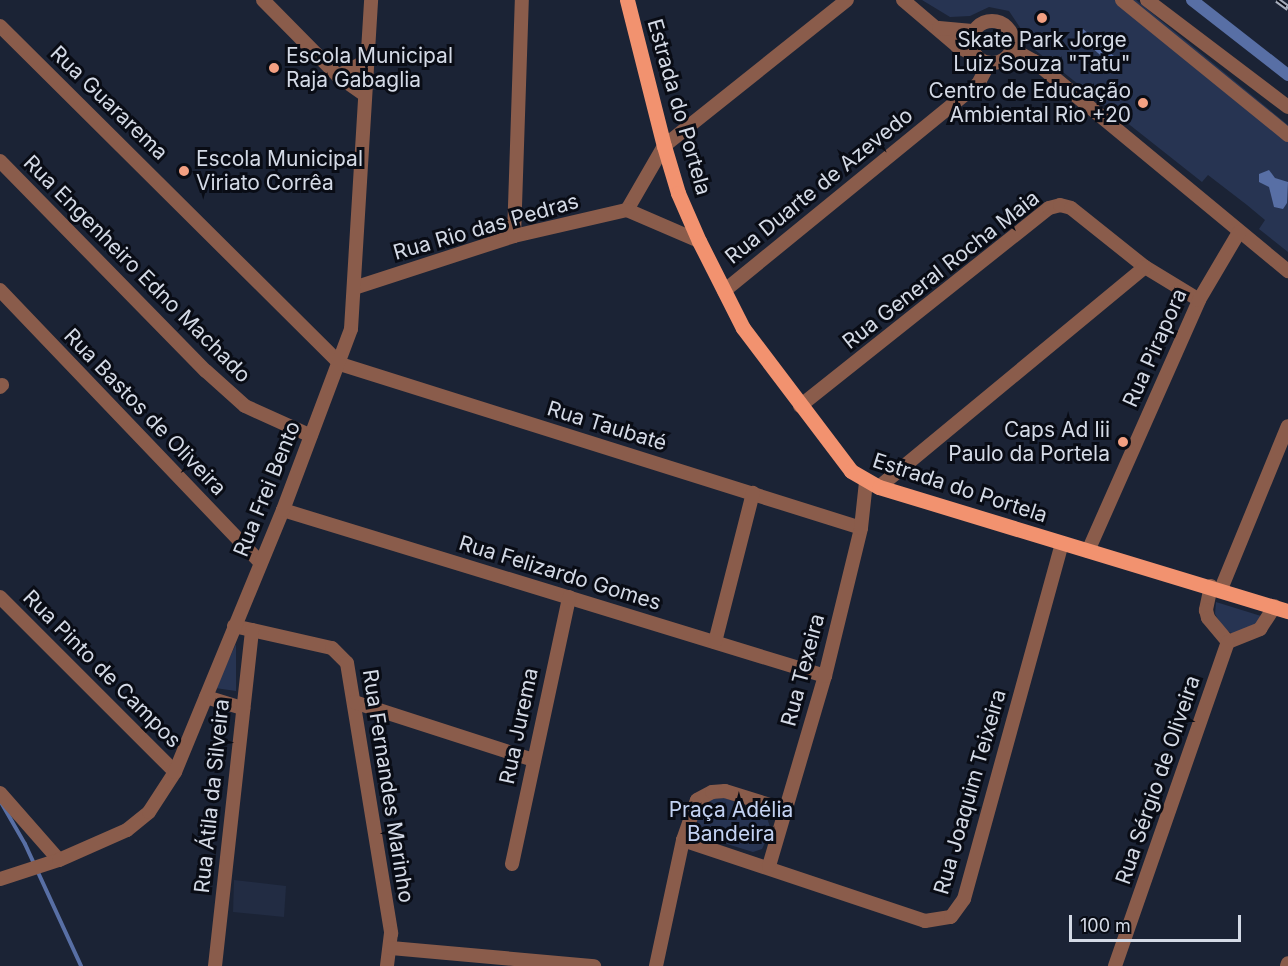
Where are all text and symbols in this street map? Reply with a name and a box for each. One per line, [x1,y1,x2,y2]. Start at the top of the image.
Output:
marker: Skate Park Jorge Luiz Souza "Tatu" [1035,11,1049,25]
street label: Estrada do Portela [642,16,716,198]
place label: Skate Park Jorge Luiz Souza "Tatu" [953,27,1131,77]
street label: Rua Guararema [45,41,173,165]
place label: Escola Municipal Raja Gabaglia [286,43,453,93]
marker: Escola Municipal Raja Gabaglia [267,61,281,75]
place label: Centro de Educação Ambiental Rio +20 [929,78,1131,128]
marker: Centro de Educação Ambiental Rio +20 [1136,96,1150,110]
street label: Rua Duarte de Azevedo [720,103,918,269]
place label: Escola Municipal Viriato Corrêa [196,146,363,196]
street label: Rua Engenheiro Edno Machado [18,150,256,388]
marker: Escola Municipal Viriato Corrêa [177,164,191,178]
street label: Rua General Rocha Maia [838,185,1044,355]
street label: Rua Rio das Pedras [390,188,582,266]
street label: Rua Pirapora [1118,285,1192,411]
street label: Rua Bastos de Oliveira [59,323,231,501]
street label: Rua Taubaté [544,396,670,456]
place label: Caps Ad Iii Paulo da Portela [948,417,1110,467]
street label: Rua Frei Bento [228,418,306,560]
marker: Caps Ad Iii Paulo da Portela [1114,433,1132,451]
street label: Estrada do Portela [870,448,1050,528]
street label: Rua Felizardo Gomes [456,530,664,616]
street label: Rua Pinto de Campos [18,585,186,753]
street label: Rua Texeira [776,611,830,729]
street label: Rua Jurema [494,666,544,786]
street label: Rua Fernandes Marinho [357,668,419,904]
street label: Rua Sérgio de Oliveira [1110,672,1206,888]
street label: Rua Joaquim Teixeira [929,687,1011,897]
street label: Rua Átila da Silveira [189,698,235,894]
park label: Praça Adélia Bandeira [669,797,793,847]
scale bar [1072,903,1244,941]
text: 100 m [1080,915,1131,936]

